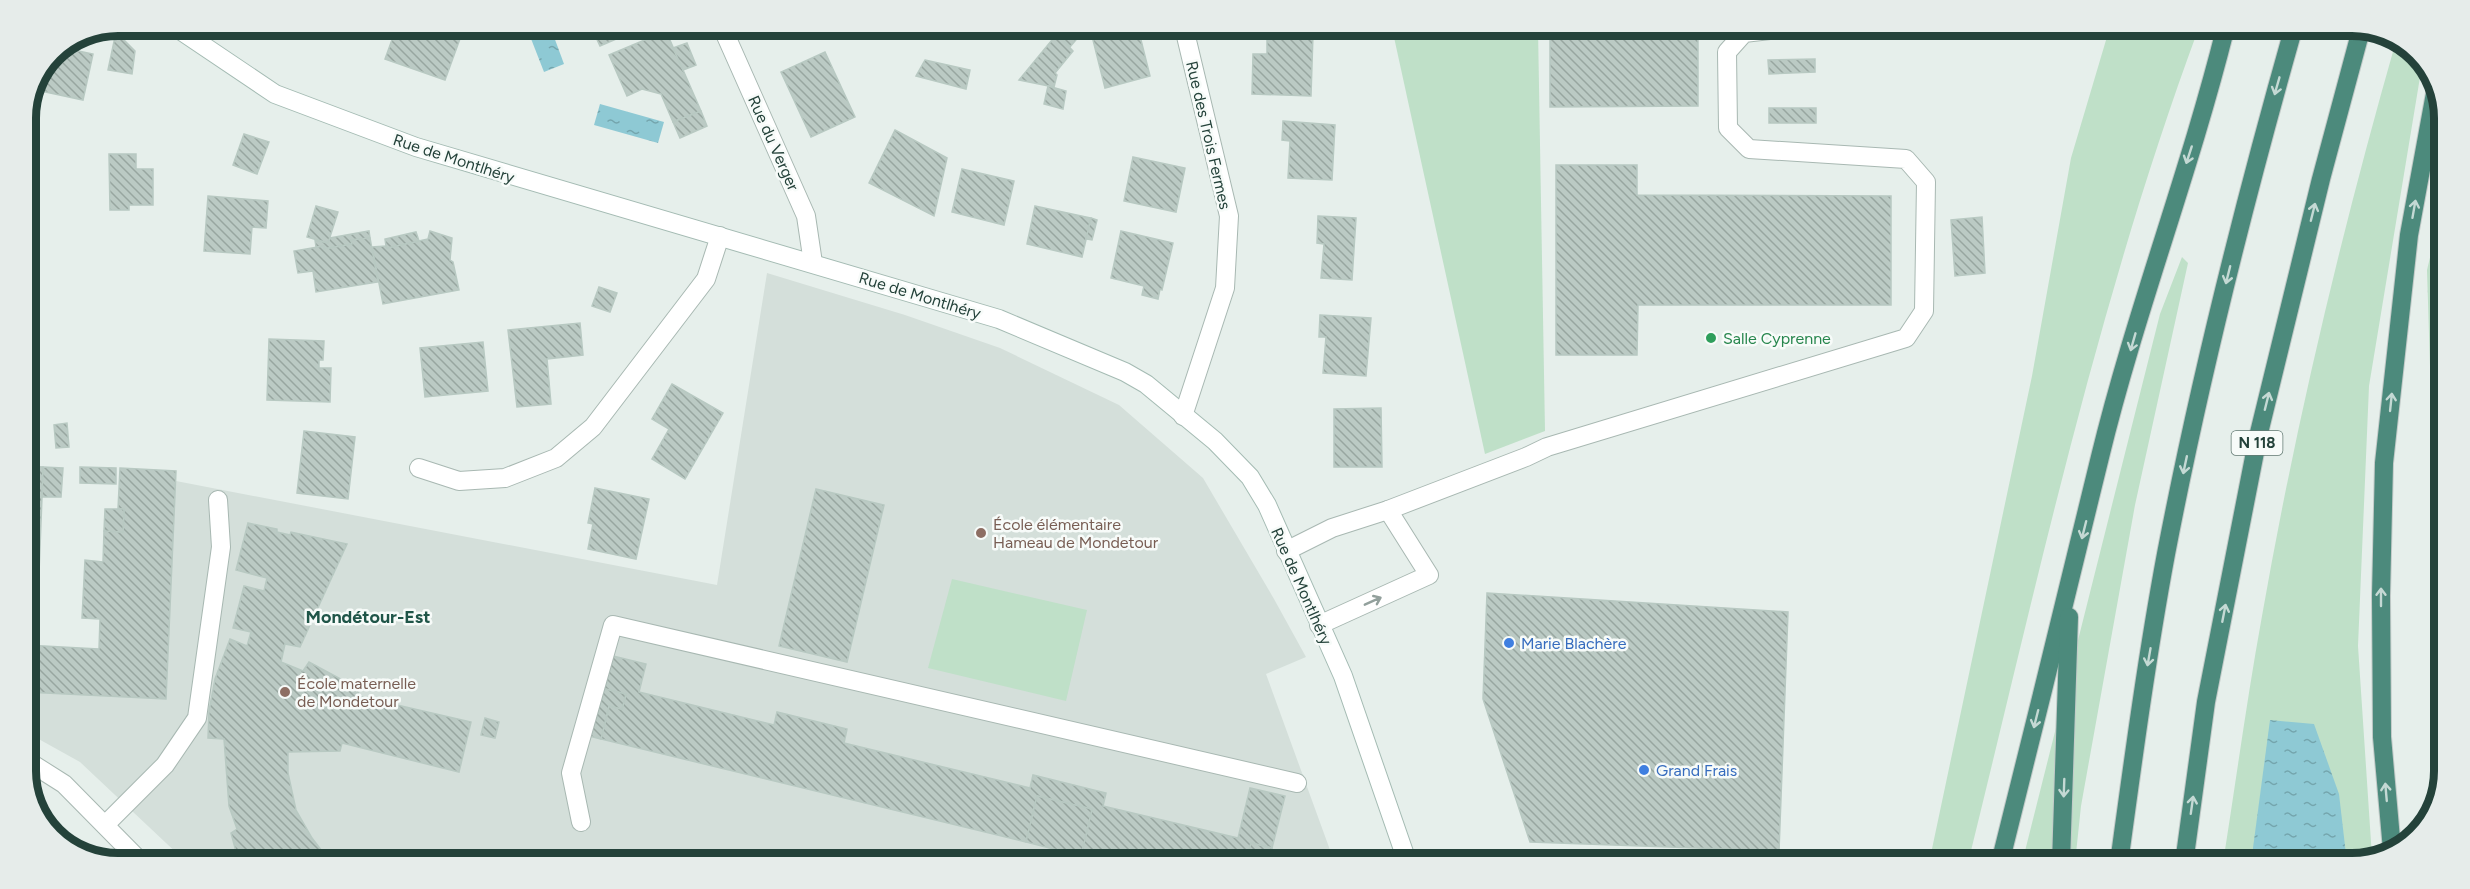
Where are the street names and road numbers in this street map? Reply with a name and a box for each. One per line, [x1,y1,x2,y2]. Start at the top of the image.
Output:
street label: Rue des Trois Fermes [1182,59,1235,211]
street label: Rue du Verger [744,93,803,194]
street label: Rue de Montlhéry [391,130,517,187]
street label: Rue de Montlhéry [857,268,984,323]
road number: N 118 [2232,431,2282,455]
street label: Rue de Montlhéry [1267,525,1336,648]

